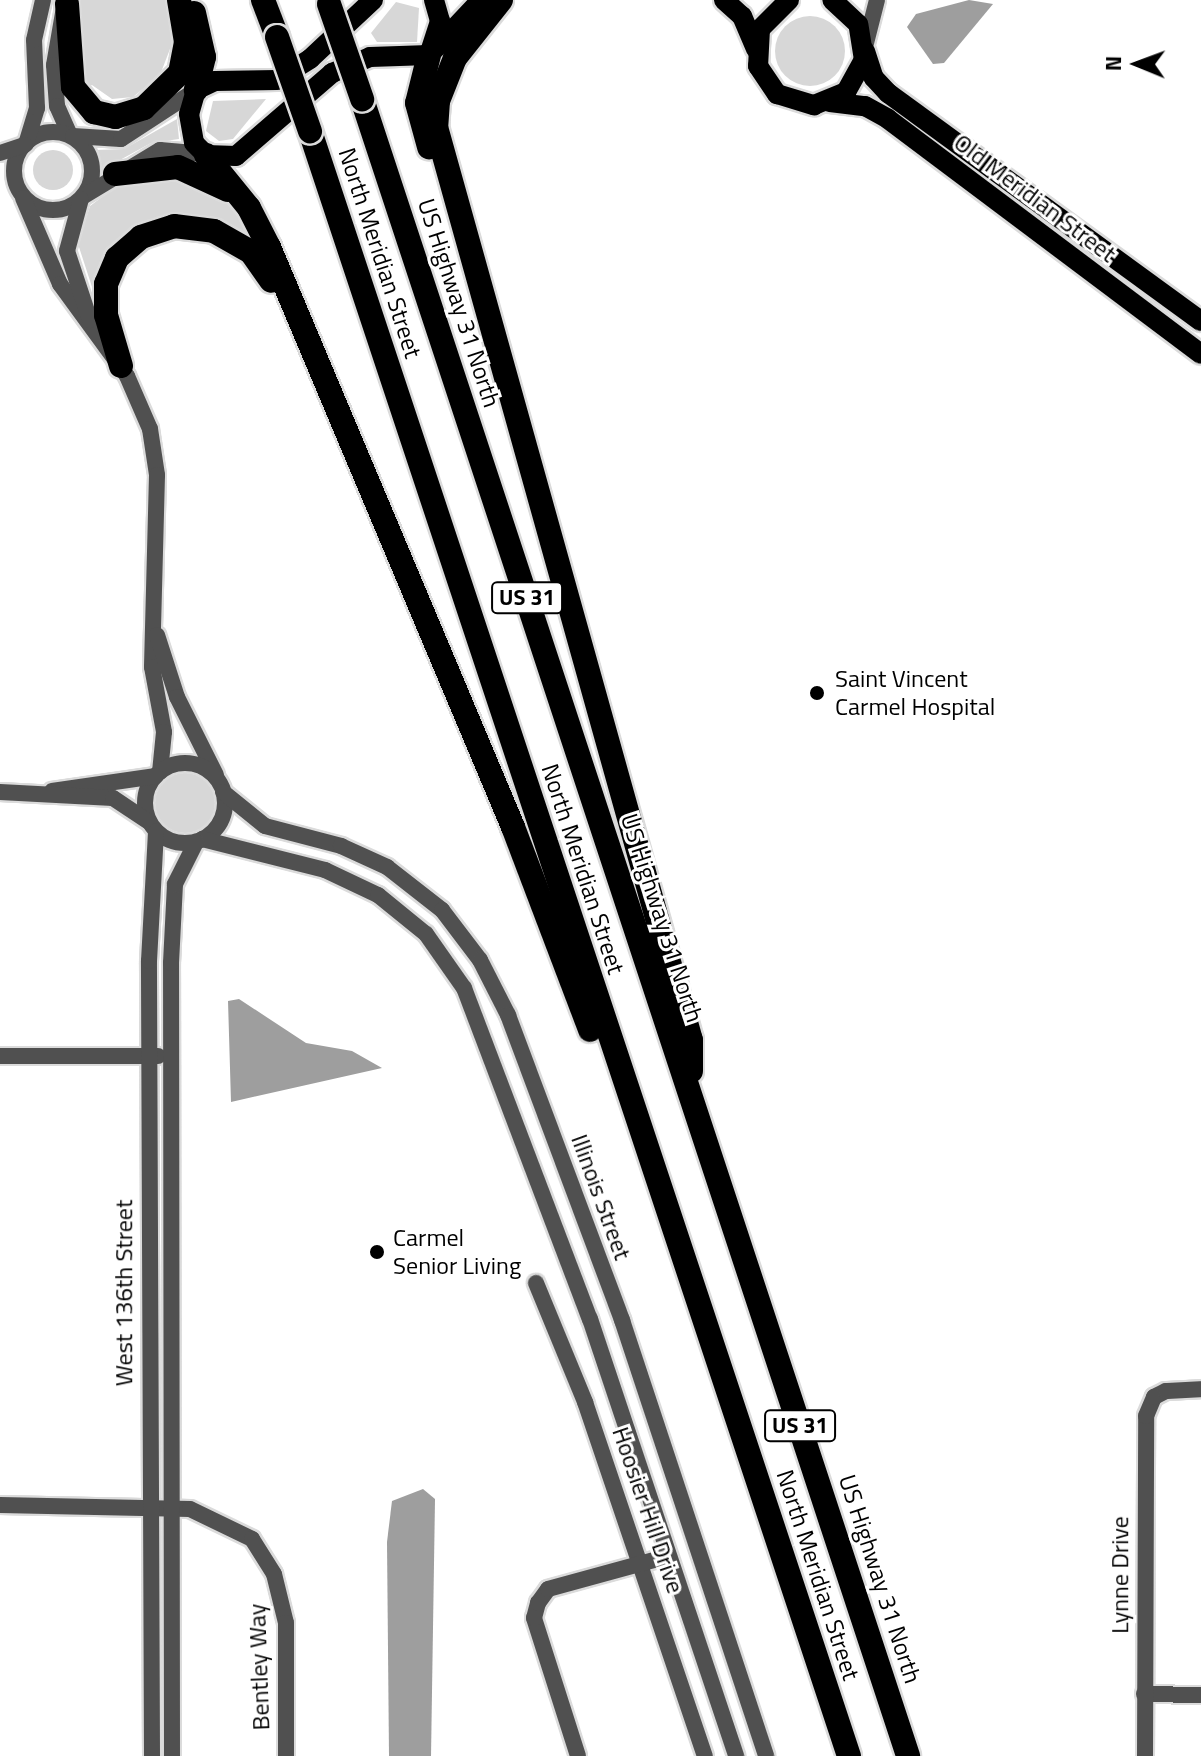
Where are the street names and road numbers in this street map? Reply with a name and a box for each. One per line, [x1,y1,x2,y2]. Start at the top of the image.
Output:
street label: Old Meridian Street [948,128,1122,268]
street label: North Meridian Street [332,144,428,362]
street label: US Highway 31 North [412,195,506,411]
road number: US 31 [491,580,563,616]
street label: North Meridian Street [535,760,631,978]
street label: US Highway 31 North [615,810,709,1026]
street label: Illinois Street [565,1130,637,1264]
street label: West 136th Street [110,1200,138,1386]
road number: US 31 [764,1408,836,1444]
street label: Hoosier Hill Drive [606,1423,690,1597]
street label: North Meridian Street [770,1466,866,1684]
street label: US Highway 31 North [833,1471,927,1687]
street label: Lynne Drive [1106,1516,1134,1634]
street label: Bentley Way [242,1603,276,1731]

